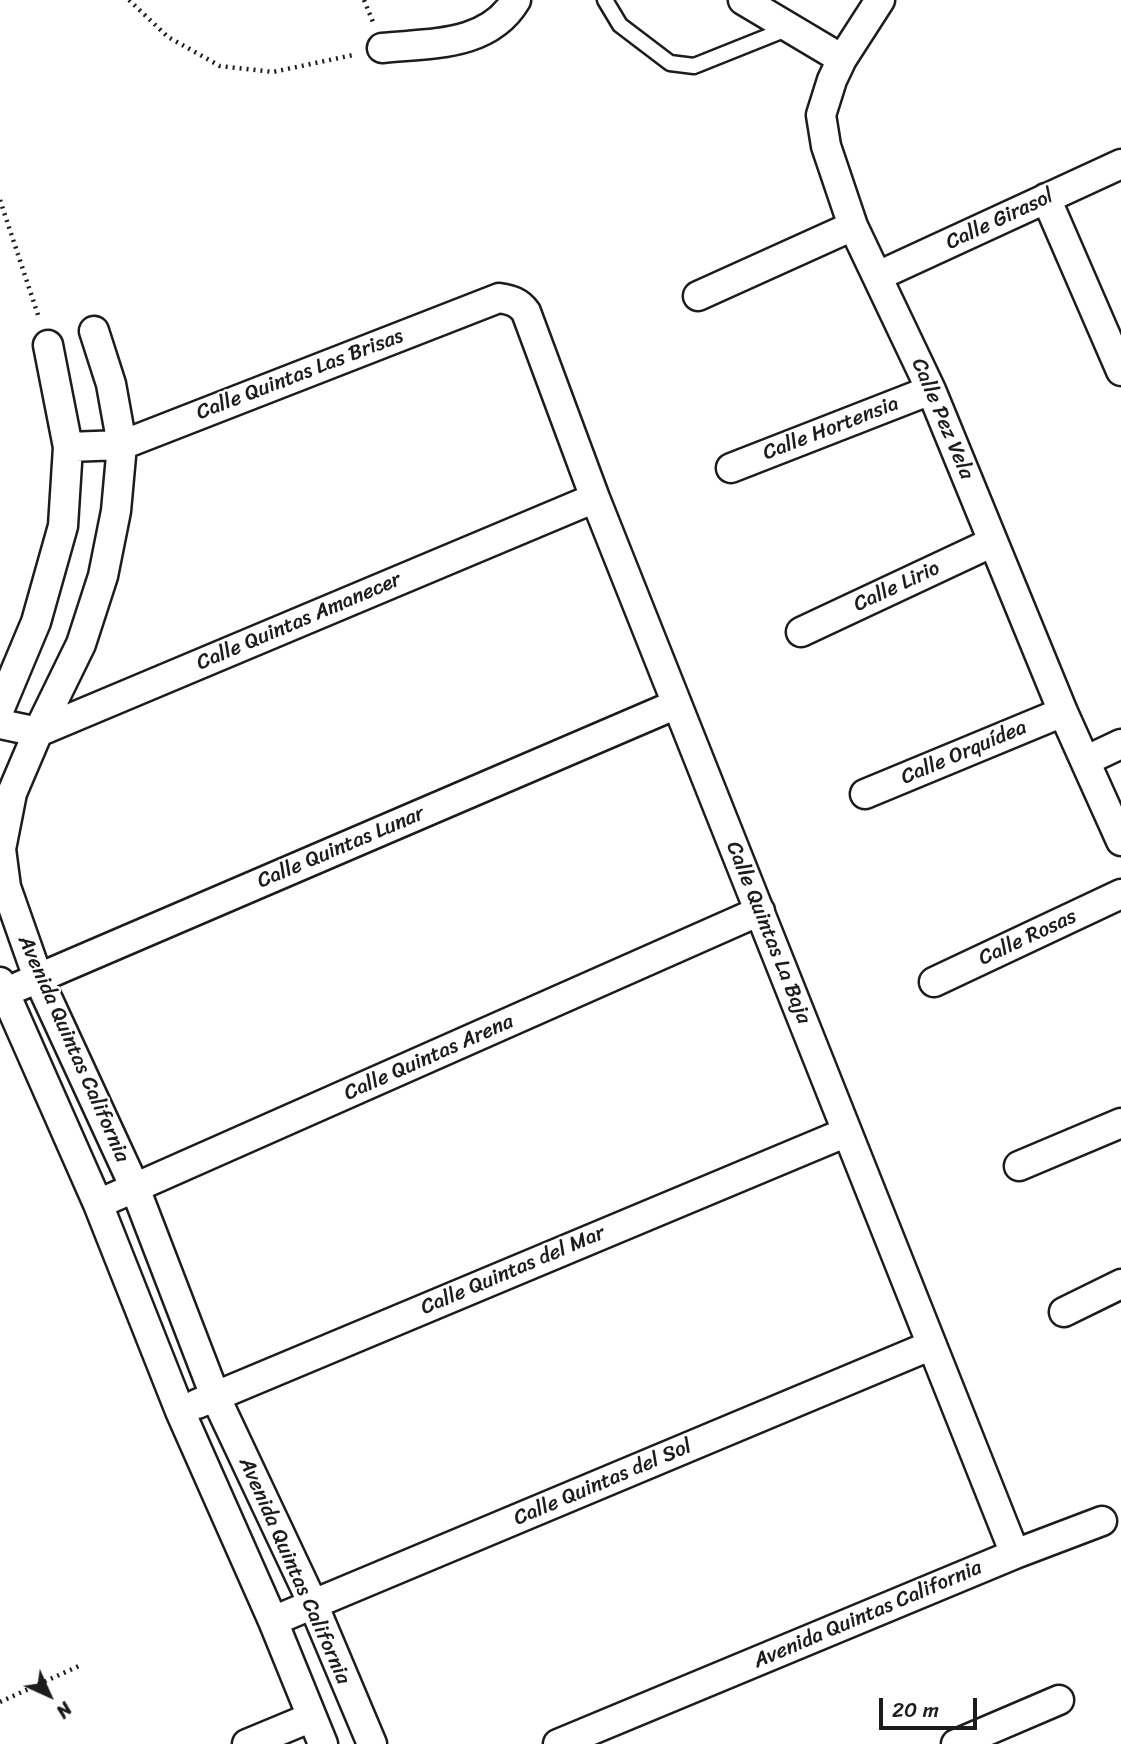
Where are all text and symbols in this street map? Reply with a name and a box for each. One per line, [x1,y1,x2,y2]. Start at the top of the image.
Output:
street label: Calle Girasol [942,184,1058,256]
street label: Calle Quintas Las Brisas [193,324,407,426]
street label: Calle Pez Vela [905,355,979,483]
street label: Calle Hortensia [760,392,902,466]
street label: Calle Lirio [850,556,944,618]
street label: Calle Quintas Amanecer [193,568,405,676]
street label: Calle Orquídea [898,715,1030,791]
street label: Calle Quintas Lunar [254,801,428,895]
street label: Calle Quintas La Baja [720,838,816,1028]
street label: Calle Rosas [975,904,1081,972]
street label: Avenida Quintas California [12,932,134,1166]
street label: Calle Quintas Arena [340,1009,518,1107]
street label: Calle Quintas del Mar [417,1221,609,1321]
street label: Calle Quintas del Sol [510,1434,696,1532]
street label: Avenida Quintas California [233,1454,355,1688]
street label: Avenida Quintas California [750,1555,986,1675]
north arrow [14,1660,84,1730]
scale bar [883,1684,981,1728]
text: 20 m [892,1691,939,1729]
text: N [48,1694,81,1727]

